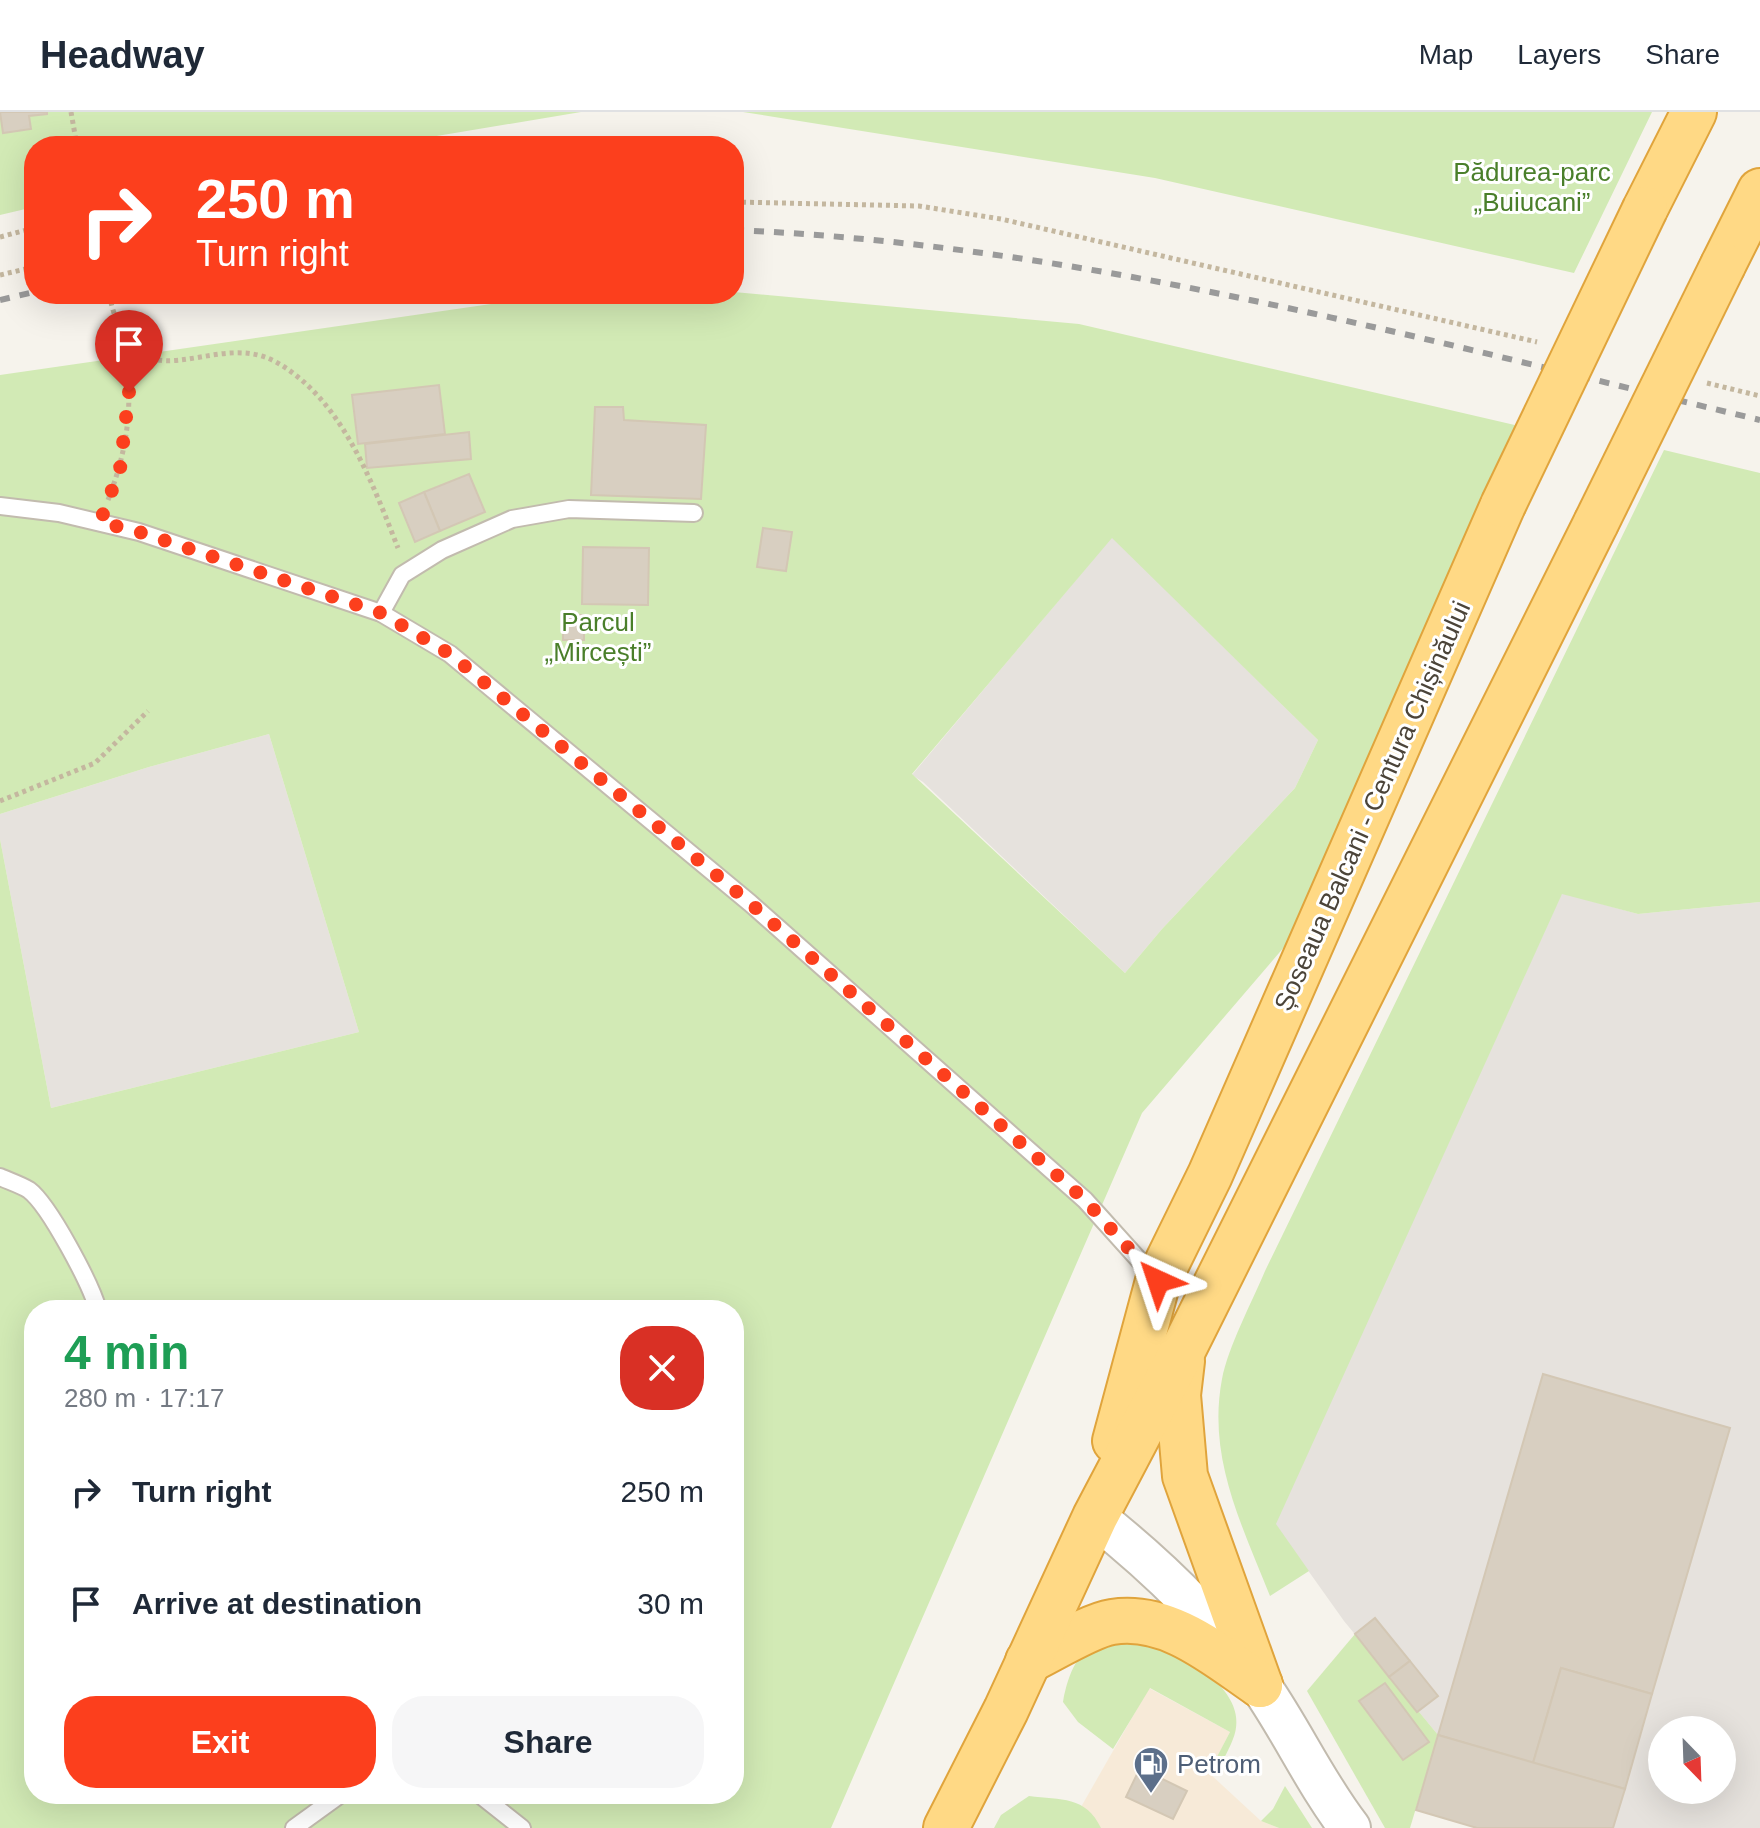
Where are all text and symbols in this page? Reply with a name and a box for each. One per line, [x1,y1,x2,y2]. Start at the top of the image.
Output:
text: Headway [40,34,205,76]
text: Map [1419,39,1473,70]
text: Layers [1517,39,1601,70]
text: Share [1645,39,1720,70]
park label: Pădurea-parc „Buiucani” [1453,157,1611,217]
text: 250 m [196,167,355,230]
icon: right [64,168,168,272]
text: Turn right [196,233,349,274]
pin [95,310,163,392]
icon: arrive [107,322,151,366]
street label: Șoseaua Balcani - Centura Chișinăului [1268,597,1476,1015]
park label: Parcul „Mircești” [545,607,651,667]
position arrow [1116,1239,1200,1323]
text: 4 min [64,1326,189,1379]
button: close [620,1326,704,1410]
text: 280 m · 17:17 [64,1383,224,1413]
icon: right [64,1470,108,1514]
text: Turn right [132,1475,271,1508]
text: 250 m [621,1475,704,1508]
icon: arrive [64,1582,108,1626]
text: Arrive at destination [132,1587,422,1620]
text: 30 m [637,1587,704,1620]
button: Exit [64,1696,376,1788]
button: Share [392,1696,704,1788]
north arrow [1648,1716,1736,1804]
map controls [1648,1716,1736,1804]
fuel station icon: Petrom [1132,1745,1170,1795]
place label: Petrom [1177,1749,1261,1779]

